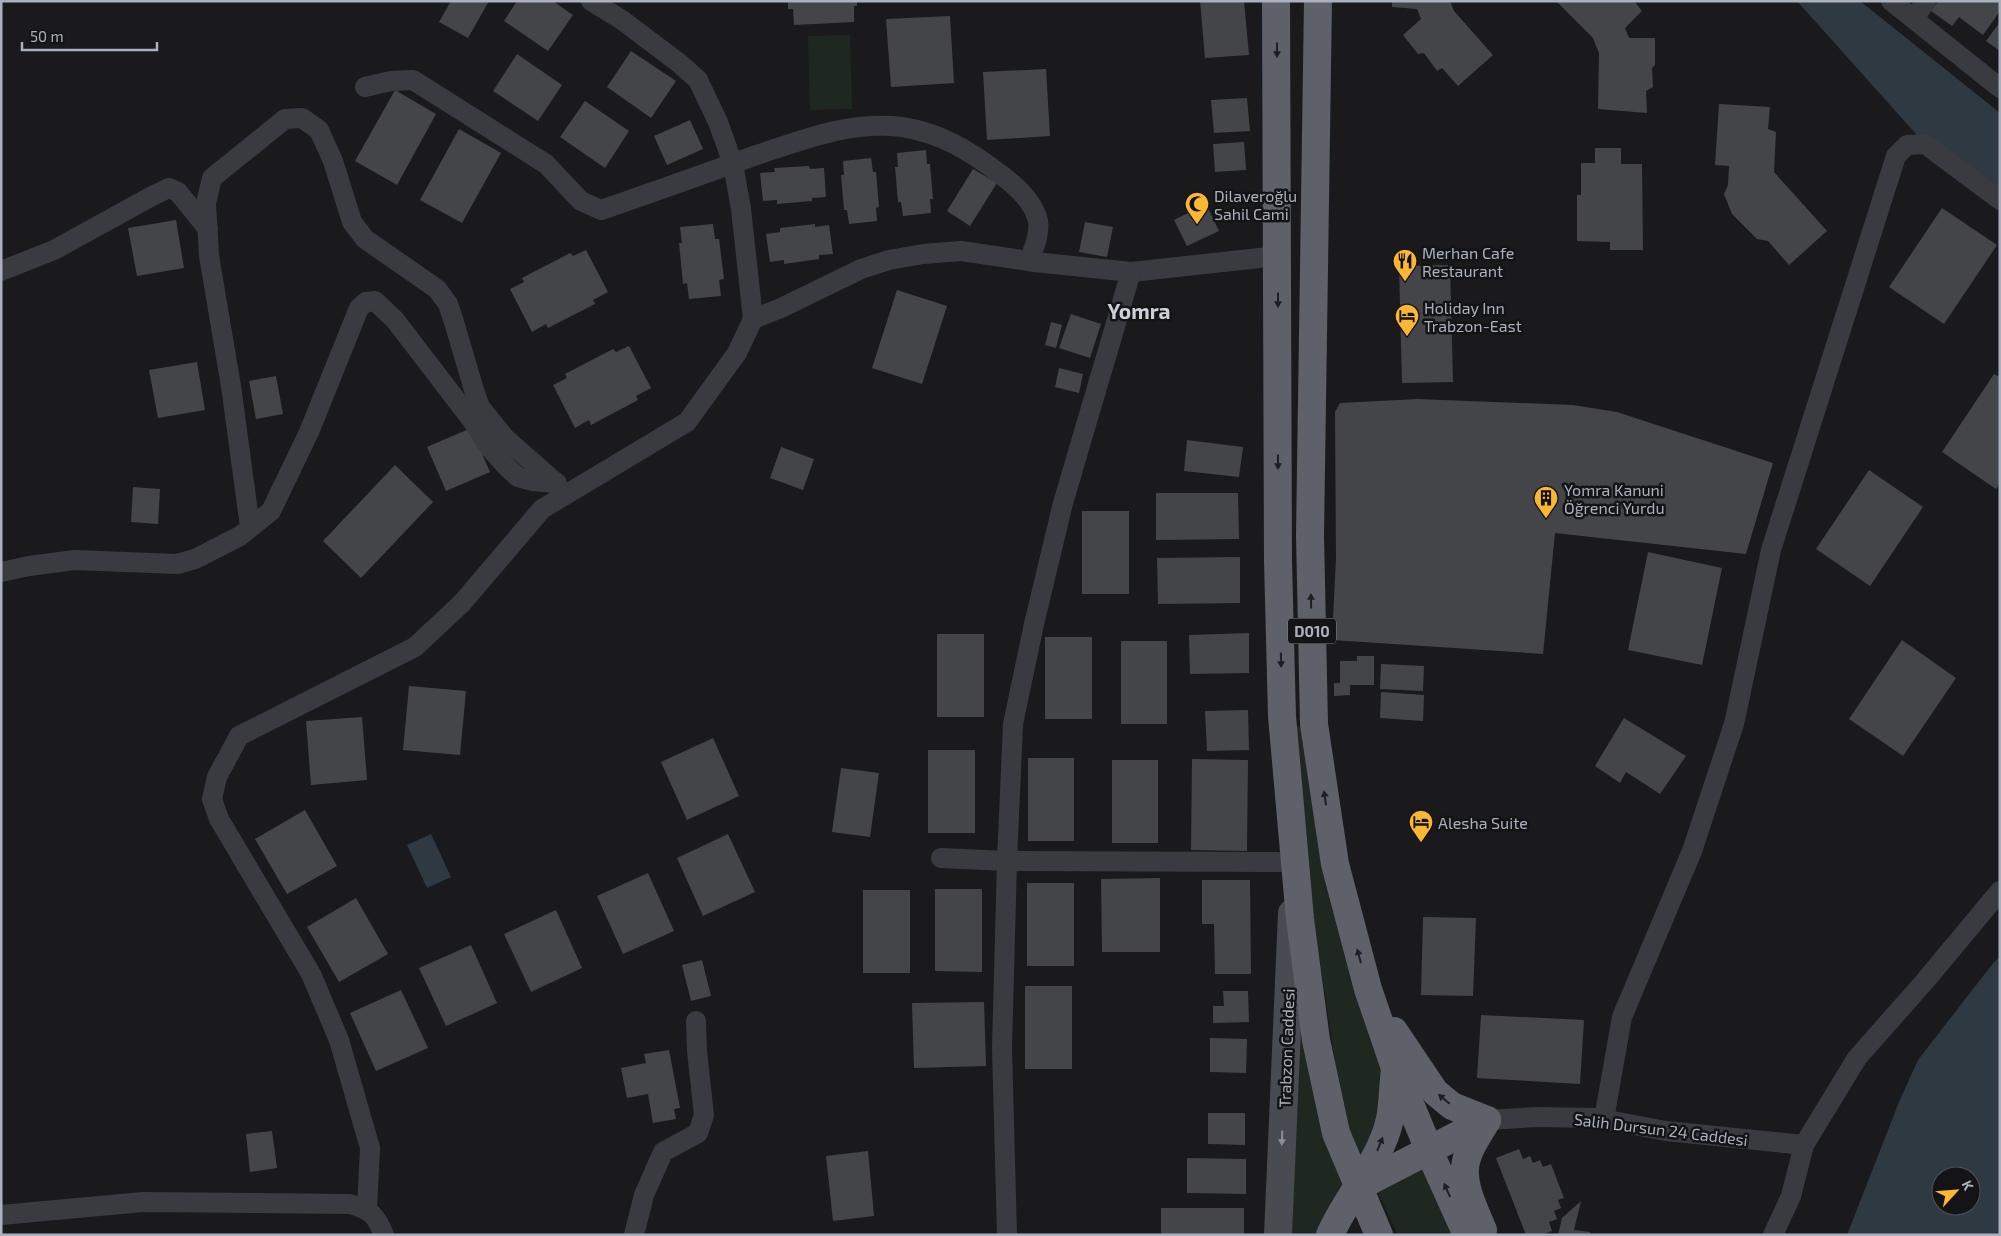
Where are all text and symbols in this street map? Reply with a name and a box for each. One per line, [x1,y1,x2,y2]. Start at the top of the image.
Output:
scale bar [22,20,158,52]
text: 50 m [30,27,64,45]
one-way arrow [1273,42,1281,58]
place label: Dilaveroğlu Sahil Cami [1214,186,1297,223]
mosque icon: Dilaveroğlu Sahil Cami [1184,191,1210,225]
place label: Merhan Cafe Restaurant [1422,243,1514,280]
restaurant icon: Merhan Cafe Restaurant [1392,248,1418,282]
one-way arrow [1274,292,1282,308]
district label: Yomra [1107,298,1171,323]
place label: Holiday Inn Trabzon-East [1424,298,1522,335]
hotel icon: Holiday Inn Trabzon-East [1394,303,1420,337]
one-way arrow [1274,455,1282,471]
place label: Yomra Kanuni Öğrenci Yurdu [1564,480,1665,517]
building icon: Yomra Kanuni Öğrenci Yurdu [1533,485,1559,519]
one-way arrow [1307,593,1315,609]
road number: D010 [1288,618,1336,644]
one-way arrow [1277,652,1285,668]
one-way arrow [1320,790,1328,806]
hotel icon: Alesha Suite [1408,809,1434,843]
place label: Alesha Suite [1438,813,1528,832]
one-way arrow [1355,949,1363,964]
street label: Trabzon Caddesi [1274,988,1298,1108]
one-way arrow [1438,1093,1450,1105]
street label: Salih Dursun 24 Caddesi [1573,1109,1749,1149]
one-way arrow [1278,1130,1286,1146]
one-way arrow [1376,1136,1384,1151]
north arrow [1931,1166,1981,1216]
text: K [1959,1177,1978,1193]
one-way arrow [1442,1183,1450,1197]

